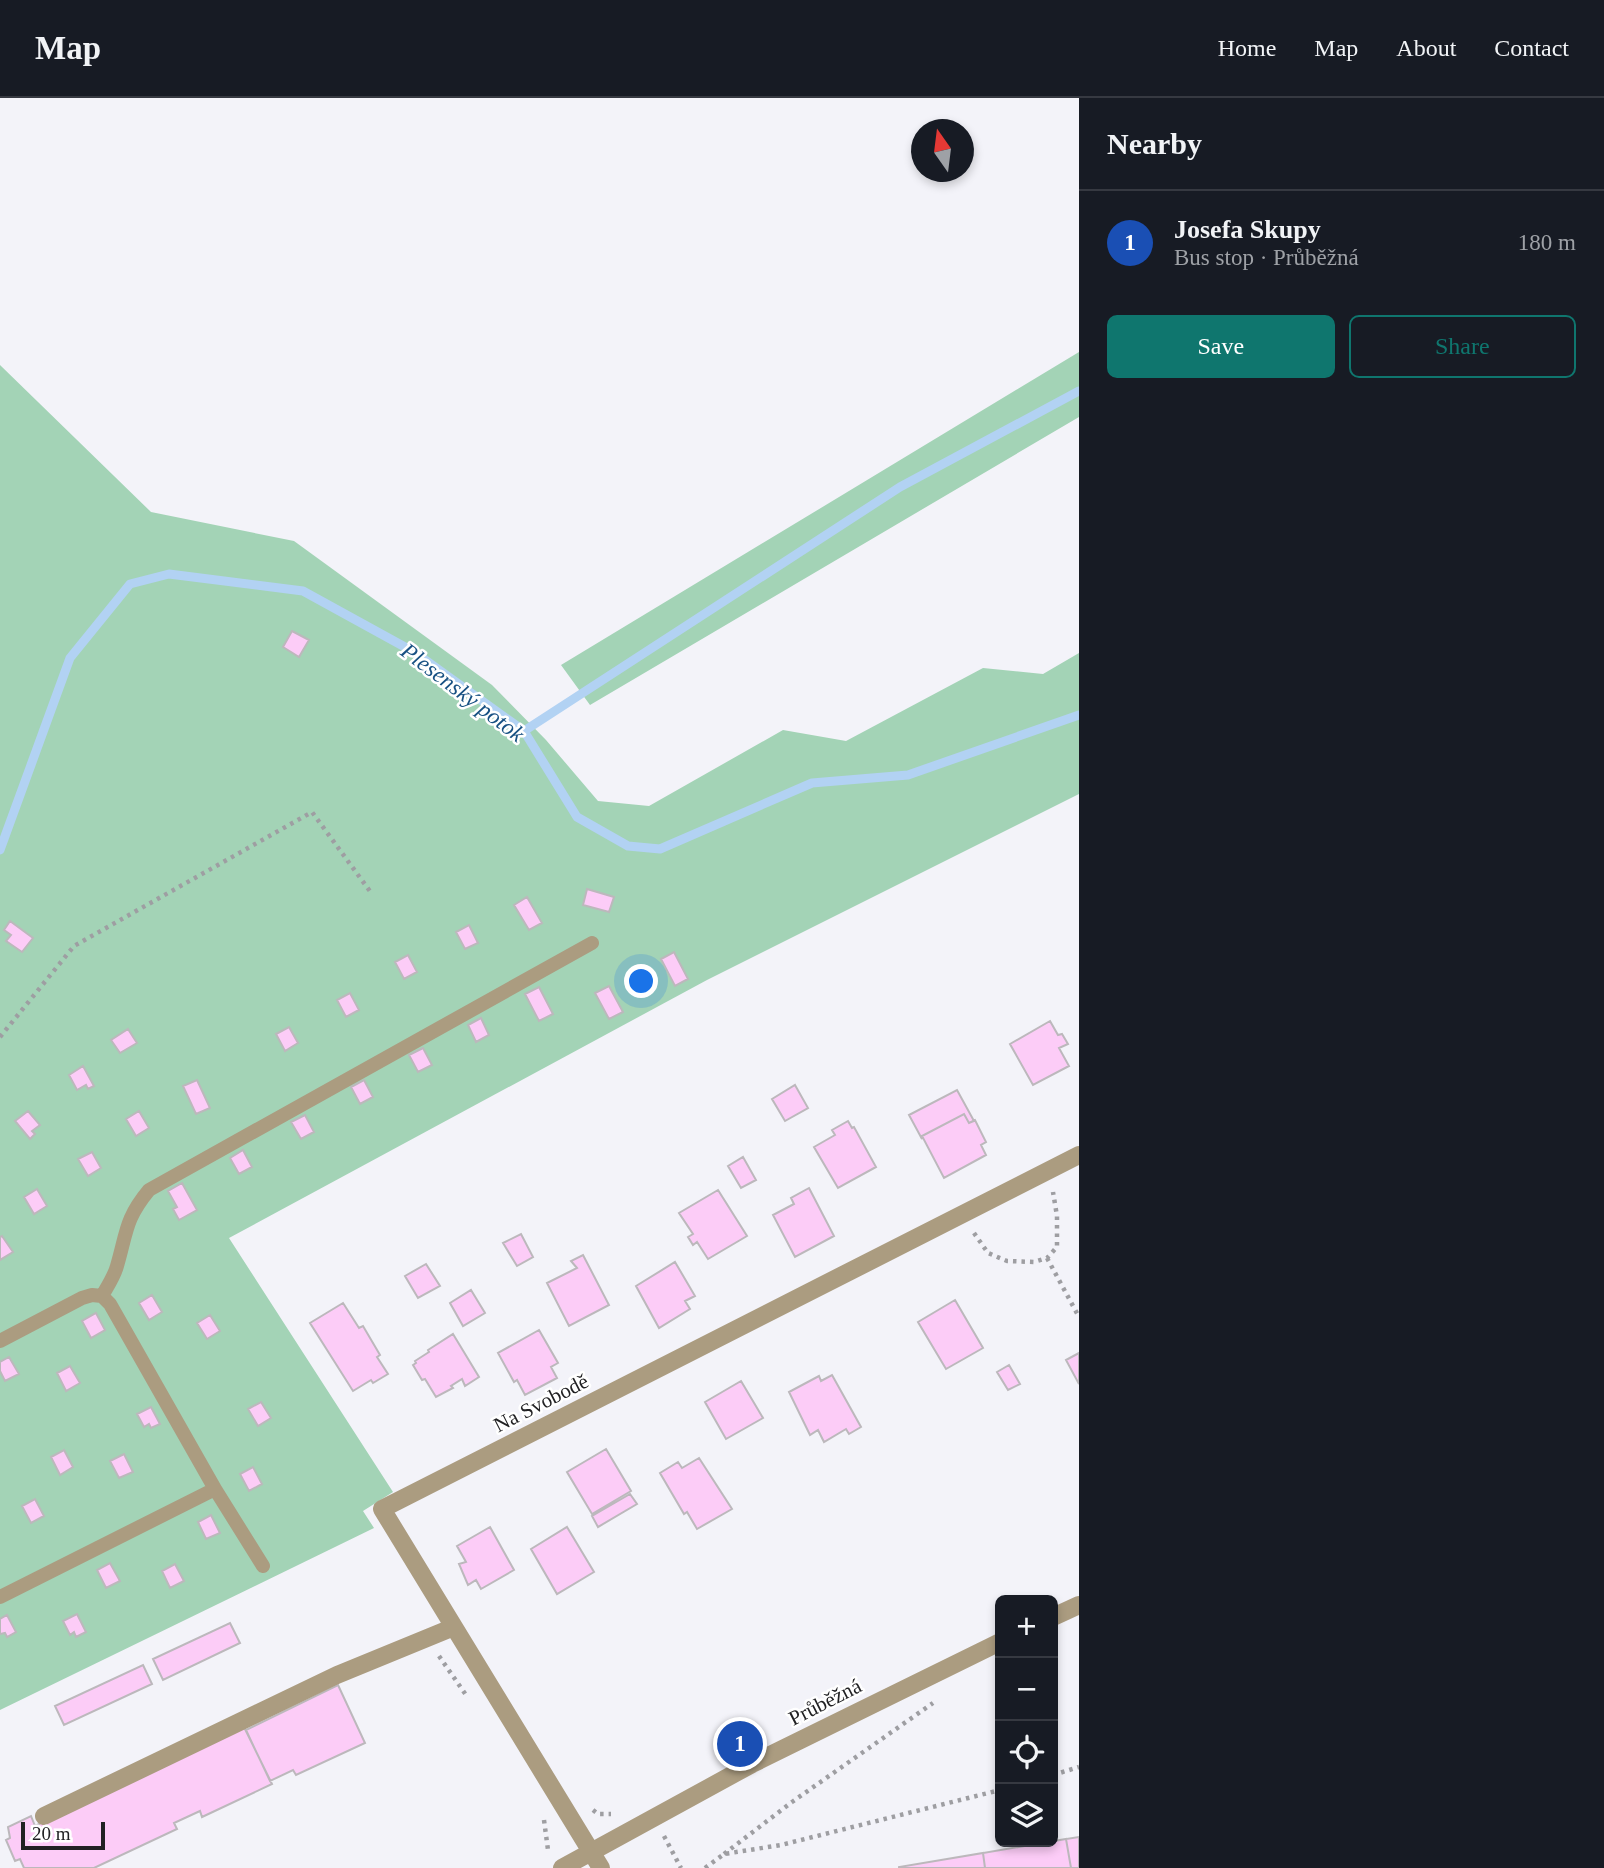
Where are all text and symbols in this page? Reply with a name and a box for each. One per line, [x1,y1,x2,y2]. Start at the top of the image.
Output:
text: Map [35,30,101,66]
text: Home [1218,35,1276,61]
text: Map [1314,35,1358,61]
text: About [1396,35,1456,61]
text: Contact [1494,35,1569,61]
north arrow [911,119,974,182]
text: Nearby [1107,127,1202,160]
text: Josefa Skupy [1174,215,1321,244]
text: 1 [1124,230,1136,255]
text: 180 m [1518,230,1576,255]
text: Bus stop · Průběžná [1174,245,1359,270]
button: Save [1107,315,1335,378]
button: Share [1349,315,1576,378]
water label: Plesenský potok [395,637,530,747]
your location [624,964,658,998]
street label: Na Svobodě [490,1369,592,1437]
map controls [995,1595,1058,1847]
button: + [995,1595,1058,1658]
button: − [995,1658,1058,1721]
street label: Průběžná [785,1673,866,1730]
pin: 1 [717,1718,763,1770]
button: locate [995,1721,1058,1784]
button: layers [995,1784,1058,1847]
scale bar [21,1819,105,1851]
text: 20 m [32,1823,71,1844]

